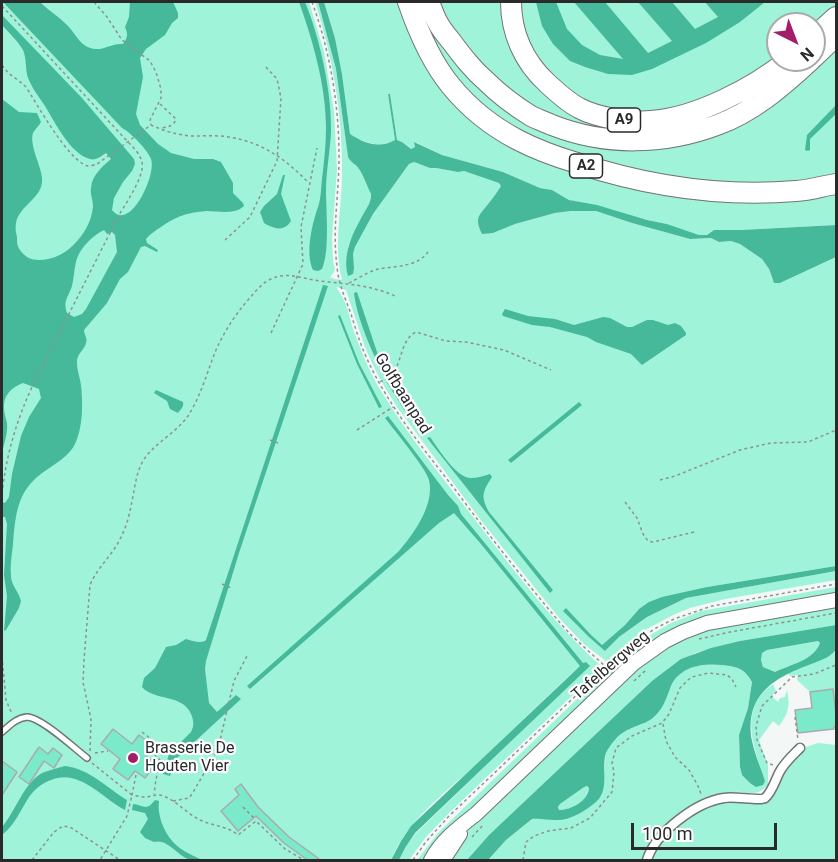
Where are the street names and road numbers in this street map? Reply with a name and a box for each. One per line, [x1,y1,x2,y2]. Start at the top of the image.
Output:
road number: A9 [608,108,640,132]
road number: A2 [570,154,602,178]
street label: Golfbaanpad [370,350,434,438]
street label: Tafelbergweg [568,627,654,705]

